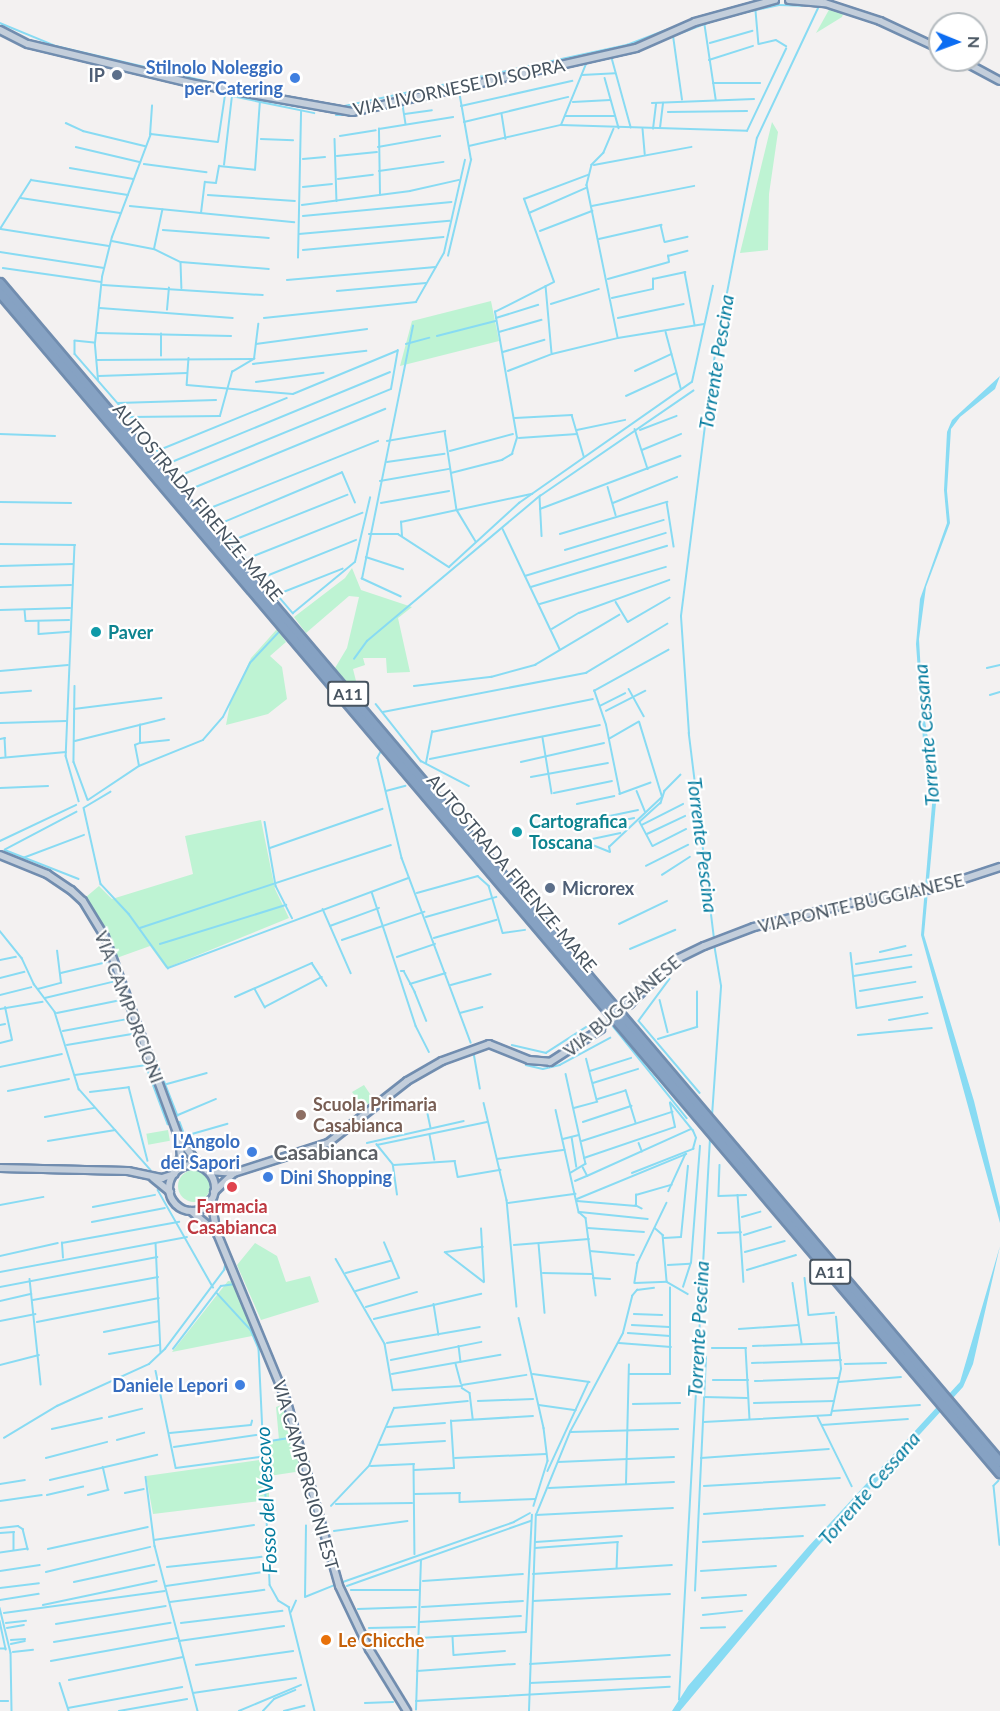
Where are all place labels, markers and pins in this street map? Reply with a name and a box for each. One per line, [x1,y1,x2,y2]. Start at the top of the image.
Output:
place label: Stilnolo Noleggio per Catering [146,57,283,100]
place label: IP [89,64,105,86]
marker: IP [110,68,124,82]
marker: Stilnolo Noleggio per Catering [288,71,302,85]
place label: Paver [108,621,153,643]
marker: Paver [89,625,103,639]
place label: Cartografica Toscana [529,811,627,854]
marker: Cartografica Toscana [510,825,524,839]
place label: Microrex [562,877,634,899]
marker: Microrex [543,881,557,895]
place label: Scuola Primaria Casabianca [313,1094,437,1136]
marker: Scuola Primaria Casabianca [294,1108,308,1122]
place label: L'Angolo dei Sapori [160,1131,240,1174]
marker: L'Angolo dei Sapori [245,1145,259,1159]
place label: Dini Shopping [280,1166,392,1188]
marker: Dini Shopping [261,1170,275,1184]
marker: Farmacia Casabianca [225,1180,239,1194]
place label: Farmacia Casabianca [187,1196,277,1238]
place label: Daniele Lepori [112,1374,228,1396]
marker: Daniele Lepori [233,1378,247,1392]
place label: Le Chicche [338,1629,424,1651]
marker: Le Chicche [319,1633,333,1647]

